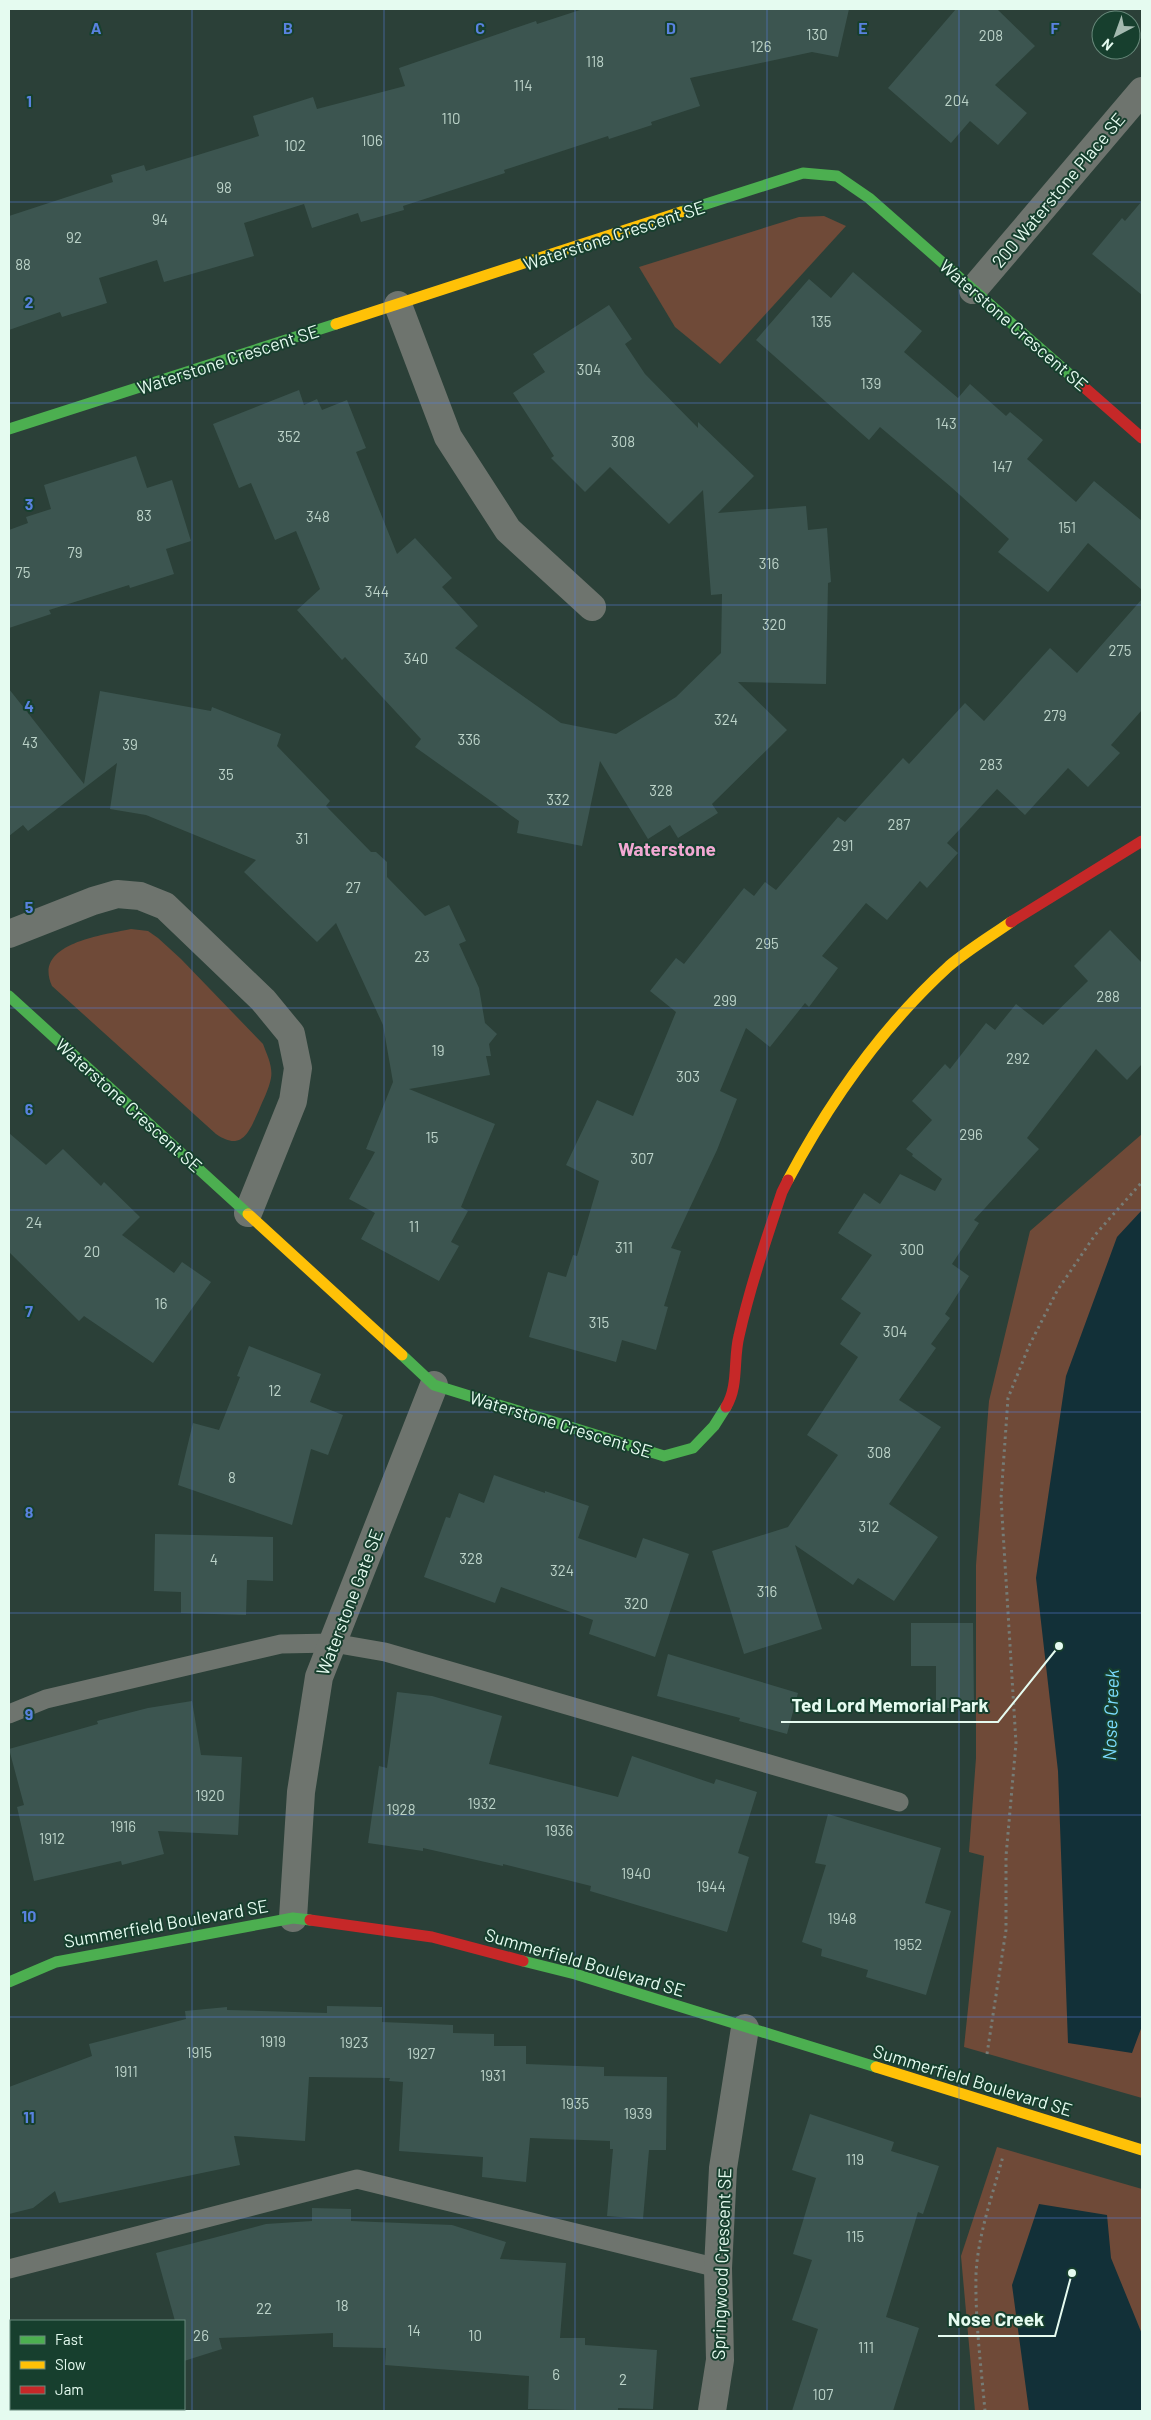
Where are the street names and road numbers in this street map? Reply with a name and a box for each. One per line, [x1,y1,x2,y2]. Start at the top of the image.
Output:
street label: 200 Waterstone Place SE [987,108,1129,272]
street label: Waterstone Crescent SE [520,195,708,275]
street label: Waterstone Crescent SE [935,255,1093,395]
street label: Waterstone Crescent SE [134,319,322,399]
street label: Waterstone Crescent SE [51,1033,207,1177]
street label: Waterstone Crescent SE [467,1386,655,1462]
street label: Waterstone Gate SE [311,1526,387,1678]
street label: Summerfield Boulevard SE [62,1894,270,1952]
street label: Summerfield Boulevard SE [482,1923,688,2001]
street label: Summerfield Boulevard SE [871,2039,1075,2121]
street label: Springwood Crescent SE [707,2168,735,2360]

